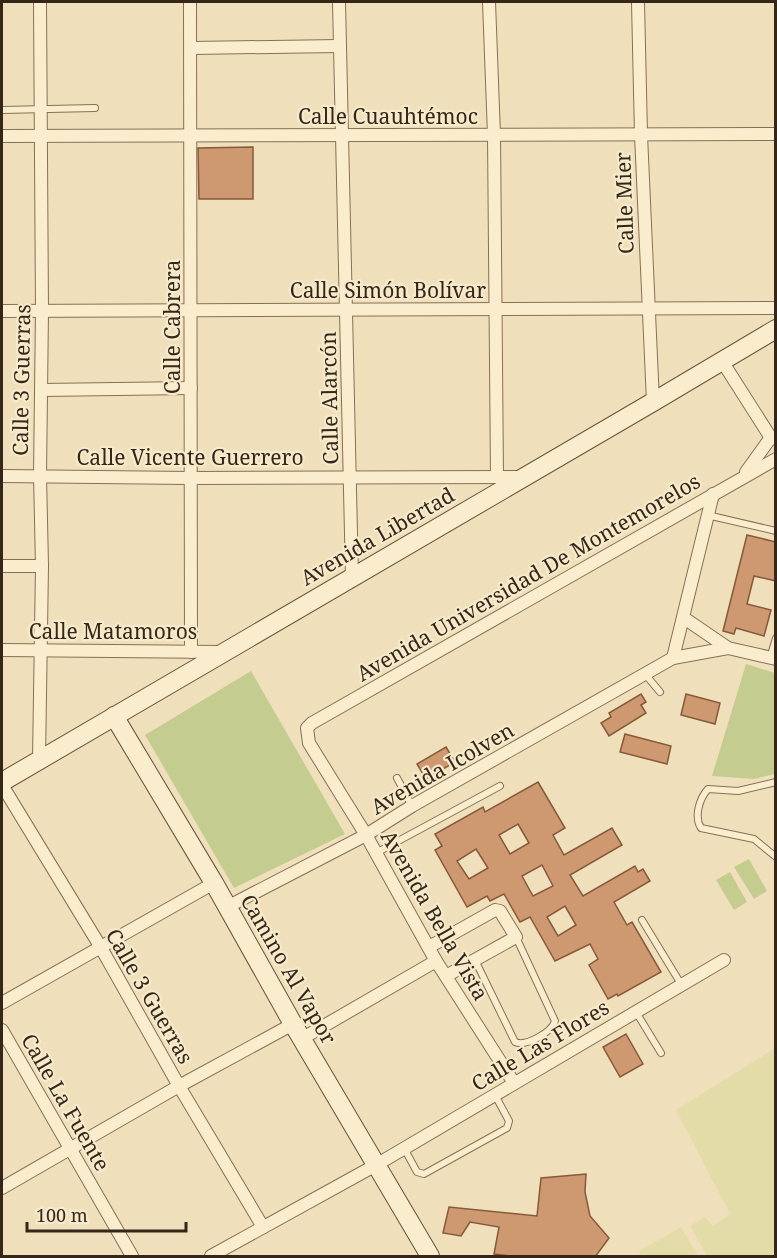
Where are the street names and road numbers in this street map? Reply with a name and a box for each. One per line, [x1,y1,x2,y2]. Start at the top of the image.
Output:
street label: Calle Cuauhtémoc [298,102,478,130]
street label: Calle Mier [608,151,640,254]
street label: Calle Cabrera [158,260,186,394]
street label: Calle Simón Bolívar [290,276,486,304]
street label: Calle 3 Guerras [6,304,36,456]
street label: Calle Alarcón [314,331,344,465]
street label: Calle Vicente Guerrero [76,443,304,471]
street label: Avenida Universidad De Montemorelos [351,467,705,687]
street label: Avenida Libertad [295,480,459,591]
street label: Calle Matamoros [29,617,197,645]
street label: Avenida Icolven [365,716,519,820]
street label: Avenida Bella Vista [375,825,495,1005]
street label: Camino Al Vapor [235,889,343,1049]
street label: Calle 3 Guerras [100,923,200,1069]
street label: Calle Las Flores [466,993,614,1097]
street label: Calle La Fuente [15,1028,117,1176]

